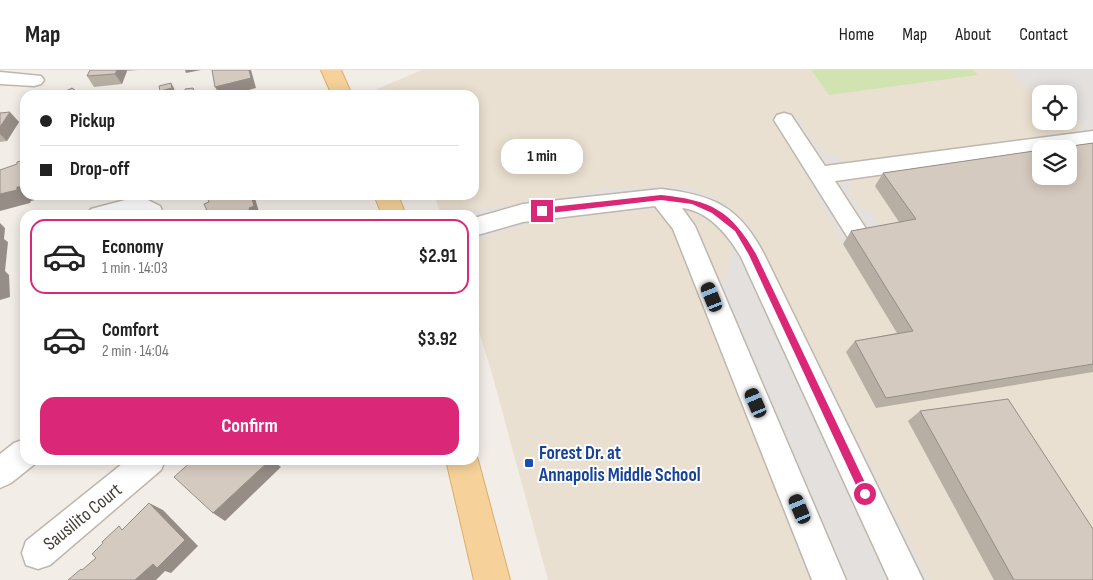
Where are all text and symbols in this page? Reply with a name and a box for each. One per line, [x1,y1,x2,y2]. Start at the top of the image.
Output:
text: Map [25,20,60,49]
text: Home [839,24,874,45]
text: Map [902,24,927,45]
text: About [955,24,991,45]
text: Contact [1019,24,1068,45]
map controls [1032,85,1077,185]
button: locate [1032,85,1077,130]
text: Pickup [70,110,115,133]
callout: 1 min [501,138,583,174]
button: layers [1032,140,1077,185]
text: 1 min [527,147,557,166]
text: Drop-off [70,158,130,181]
route end [531,200,553,222]
icon: car [42,234,87,279]
text: Economy [102,236,164,259]
text: $2.91 [418,245,457,268]
text: 1 min · 14:03 [102,259,168,278]
car [699,280,724,314]
icon: car [42,317,87,362]
text: Comfort [102,319,159,342]
text: $3.92 [417,328,457,351]
text: 2 min · 14:04 [102,342,169,361]
car [743,386,768,420]
button: Confirm [40,397,459,455]
place label: Forest Dr. at Annapolis Middle School [538,442,701,487]
marker: Forest Dr. at Annapolis Middle School [523,457,535,469]
street label: Sausilito Court [39,478,127,556]
route start [854,483,876,505]
car [787,492,812,526]

